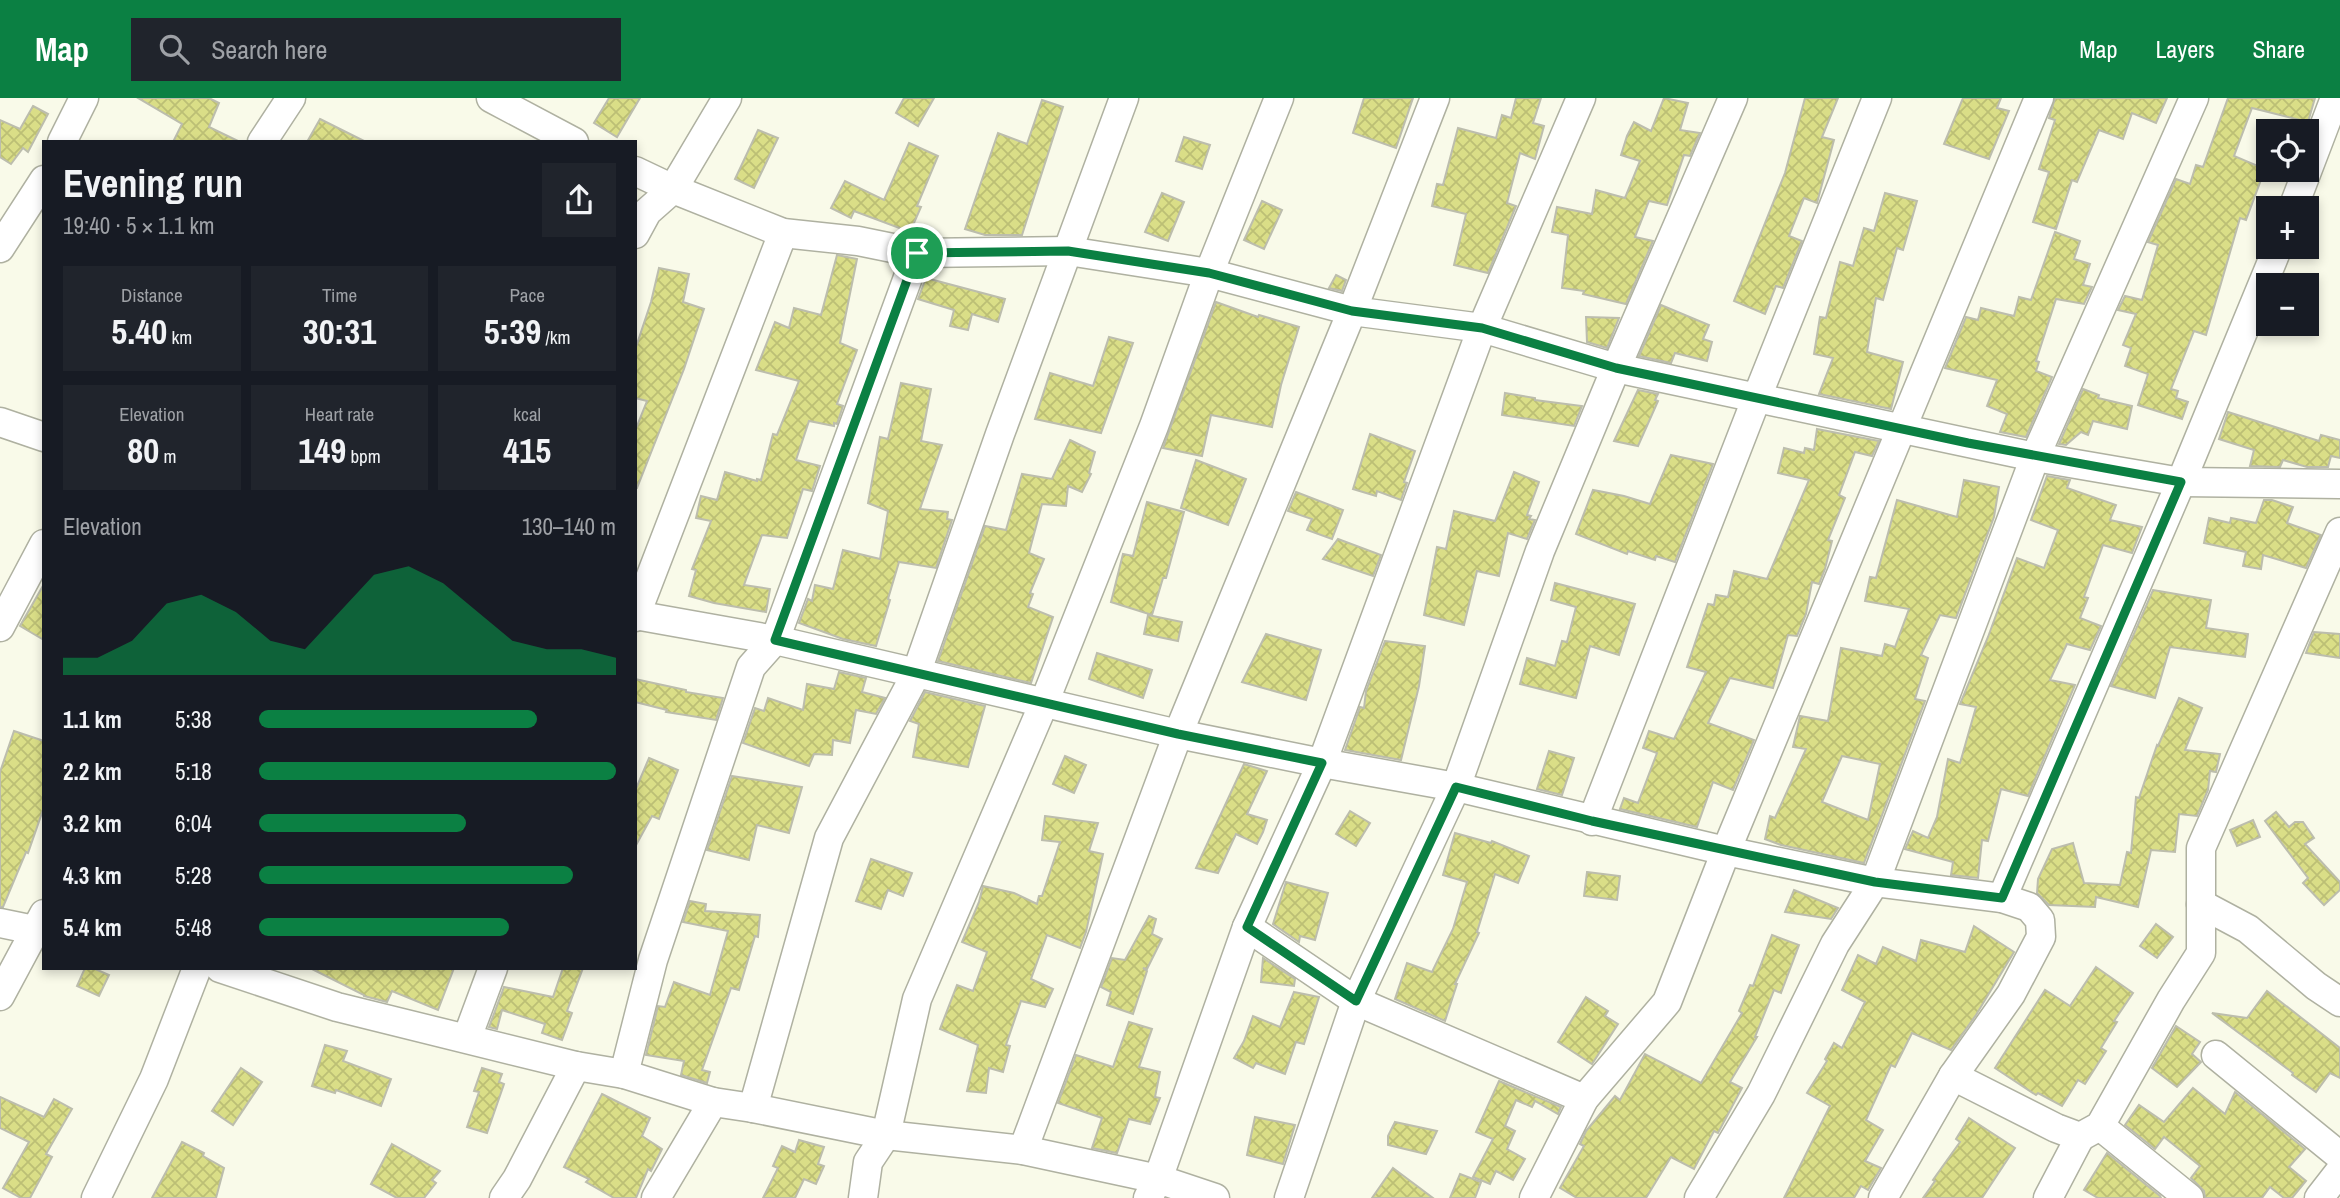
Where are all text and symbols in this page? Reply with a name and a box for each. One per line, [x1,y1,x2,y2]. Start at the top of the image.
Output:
search box [131,18,621,81]
text: Map [35,27,89,71]
icon: search [155,30,193,68]
text: Search here [211,32,327,67]
text: Map [2079,33,2117,65]
text: Layers [2155,33,2214,65]
text: Share [2252,33,2305,65]
map controls [2256,119,2319,336]
button: locate [2256,119,2319,182]
text: Evening run [63,158,243,209]
button: share [542,163,616,237]
button: + [2256,196,2319,259]
text: 19:40 · 5 × 1.1 km [63,210,215,241]
pin [887,223,947,283]
icon: arrive [898,234,936,272]
button: − [2256,273,2319,336]
text: Distance [121,282,183,308]
text: Time [322,282,357,308]
text: Pace [509,282,545,308]
text: 5.40 [111,308,167,355]
text: 30:31 [303,308,376,355]
text: 5:39 [484,308,541,355]
text: km [167,324,192,350]
text: /km [541,324,571,350]
text: Elevation [119,401,184,427]
text: Heart rate [305,401,374,427]
text: kcal [513,401,541,427]
text: 80 [127,427,159,474]
text: 149 [298,427,346,474]
text: 415 [503,427,551,474]
text: m [159,443,176,469]
text: bpm [346,443,381,469]
text: Elevation [63,511,142,542]
text: 130–140 m [522,511,616,542]
text: 1.1 km [63,704,122,735]
text: 5:38 [175,704,212,735]
text: 2.2 km [63,756,122,787]
text: 5:18 [175,756,212,787]
text: 3.2 km [63,808,122,839]
text: 6:04 [175,808,212,839]
text: 4.3 km [63,860,122,891]
text: 5:28 [175,860,212,891]
text: 5.4 km [63,912,122,943]
text: 5:48 [175,912,212,943]

